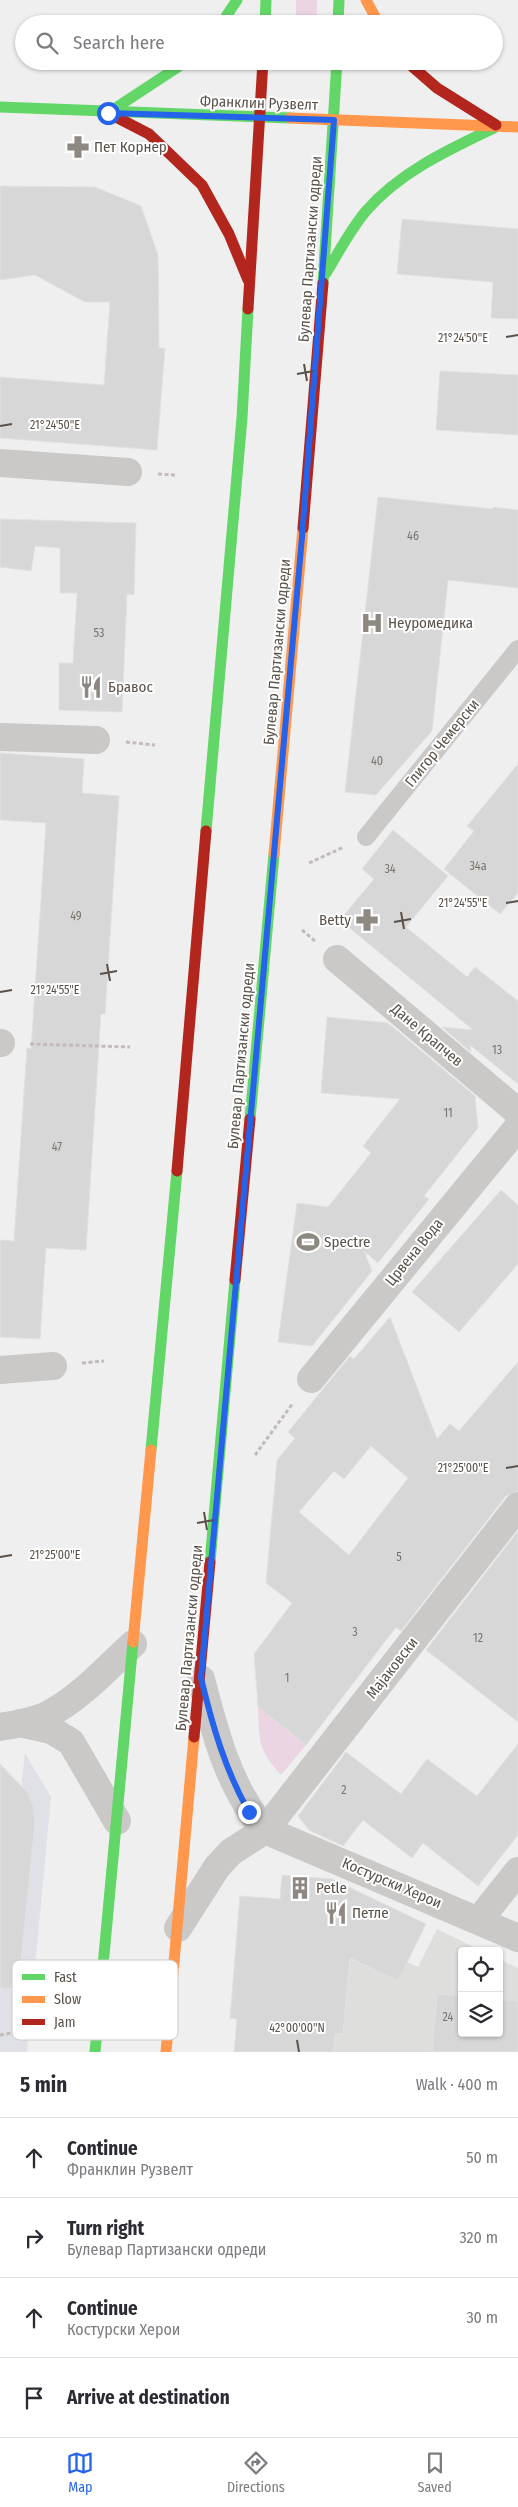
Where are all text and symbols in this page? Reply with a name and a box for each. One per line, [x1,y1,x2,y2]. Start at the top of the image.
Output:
search box [15,15,503,70]
icon: search [33,29,61,57]
text: Search here [73,31,165,54]
street label: Франклин Рузвелт [200,92,319,114]
route start [97,102,120,125]
pharmacy icon: Пет Корнер [65,134,91,160]
place label: Пет Корнер [94,138,167,156]
street label: Булевар Партизански одреди [295,155,325,343]
text: 21°24'50"E [438,331,488,345]
text: 21°24'50"E [30,418,80,432]
house number: 46 [407,529,419,543]
street label: Булевар Партизански одреди [260,558,294,746]
hospital icon: Неуромедика [359,610,385,636]
place label: Неуромедика [388,614,473,632]
house number: 53 [94,626,104,640]
restaurant icon: Бравос [78,674,104,700]
place label: Бравос [108,678,153,696]
street label: Глигор Чемерски [401,696,483,790]
house number: 40 [371,754,383,768]
house number: 34а [469,859,487,873]
house number: 34 [384,862,396,876]
text: 21°24'55"E [439,896,488,910]
pharmacy icon: Betty [354,907,380,933]
house number: 49 [70,909,82,923]
place label: Betty [319,911,351,929]
street label: Булевар Партизански одреди [224,962,258,1150]
text: 21°24'55"E [31,983,80,997]
street label: Дане Крапчев [387,999,467,1070]
house number: 13 [492,1043,502,1057]
house number: 11 [443,1106,453,1120]
house number: 47 [52,1140,62,1154]
street label: Црвена Вода [381,1215,447,1289]
sports icon: Spectre [295,1229,321,1255]
place label: Spectre [324,1233,370,1251]
text: 21°25'00"E [438,1461,489,1475]
street label: Булевар Партизански одреди [172,1544,206,1732]
text: 21°25'00"E [30,1548,81,1562]
house number: 5 [396,1550,402,1564]
house number: 3 [352,1625,358,1639]
house number: 12 [473,1631,483,1645]
street label: Мајаковски [363,1634,421,1702]
house number: 1 [285,1671,289,1685]
house number: 2 [341,1783,347,1797]
route end [238,1801,261,1824]
street label: Костурски Херои [340,1854,444,1912]
building icon: Petle [287,1875,313,1901]
place label: Petle [316,1879,347,1897]
restaurant icon: Петле [323,1900,349,1926]
place label: Петле [352,1904,389,1922]
map controls [458,1947,503,2037]
button: locate [458,1947,503,1992]
legend [12,1960,178,2040]
text: Fast [54,1969,77,1986]
text: Slow [54,1991,81,2008]
button: layers [458,1992,503,2037]
house number: 24 [443,2010,454,2024]
text: Jam [54,2014,75,2031]
text: 42°00'00"N [269,2021,325,2035]
text: 5 min [20,2072,67,2098]
text: Walk · 400 m [416,2075,498,2094]
text: Continue [67,2137,138,2160]
icon: ahead [20,2144,48,2172]
text: 50 m [466,2148,498,2167]
text: Франклин Рузвелт [67,2160,193,2179]
text: Turn right [67,2217,144,2240]
icon: right [20,2224,48,2252]
text: 320 m [459,2228,498,2247]
text: Булевар Партизански одреди [67,2240,266,2259]
text: Continue [67,2297,138,2320]
icon: ahead [20,2304,48,2332]
text: 30 m [466,2308,498,2327]
text: Костурски Херои [67,2320,180,2339]
icon: arrive [20,2384,48,2412]
text: Arrive at destination [67,2386,230,2409]
tab: Map [66,2449,94,2496]
tab: Directions [227,2449,285,2496]
tab: Saved [417,2449,452,2496]

